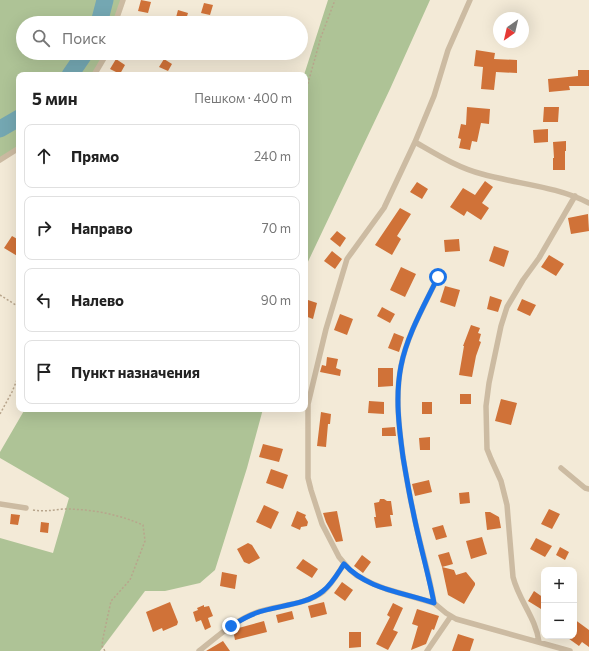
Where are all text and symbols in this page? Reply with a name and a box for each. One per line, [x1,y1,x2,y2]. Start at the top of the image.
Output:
north arrow [493,12,529,48]
search box [16,16,308,60]
icon: search [30,27,52,49]
text: Поиск [62,29,106,47]
text: 5 мин [32,88,78,109]
text: Пешком · 400 m [194,90,292,106]
icon: ahead [33,145,55,167]
text: Прямо [71,147,119,165]
text: 240 m [254,148,291,164]
icon: right [33,217,55,239]
text: Направо [71,219,133,237]
text: 70 m [262,220,291,236]
route start [429,268,447,286]
icon: left [33,289,55,311]
text: Налево [71,291,124,309]
text: 90 m [261,292,291,308]
icon: arrive [33,361,55,383]
text: Пункт назначения [71,363,200,381]
map controls [541,567,577,639]
button: + [541,567,577,603]
button: − [541,603,577,639]
route end [222,617,240,635]

